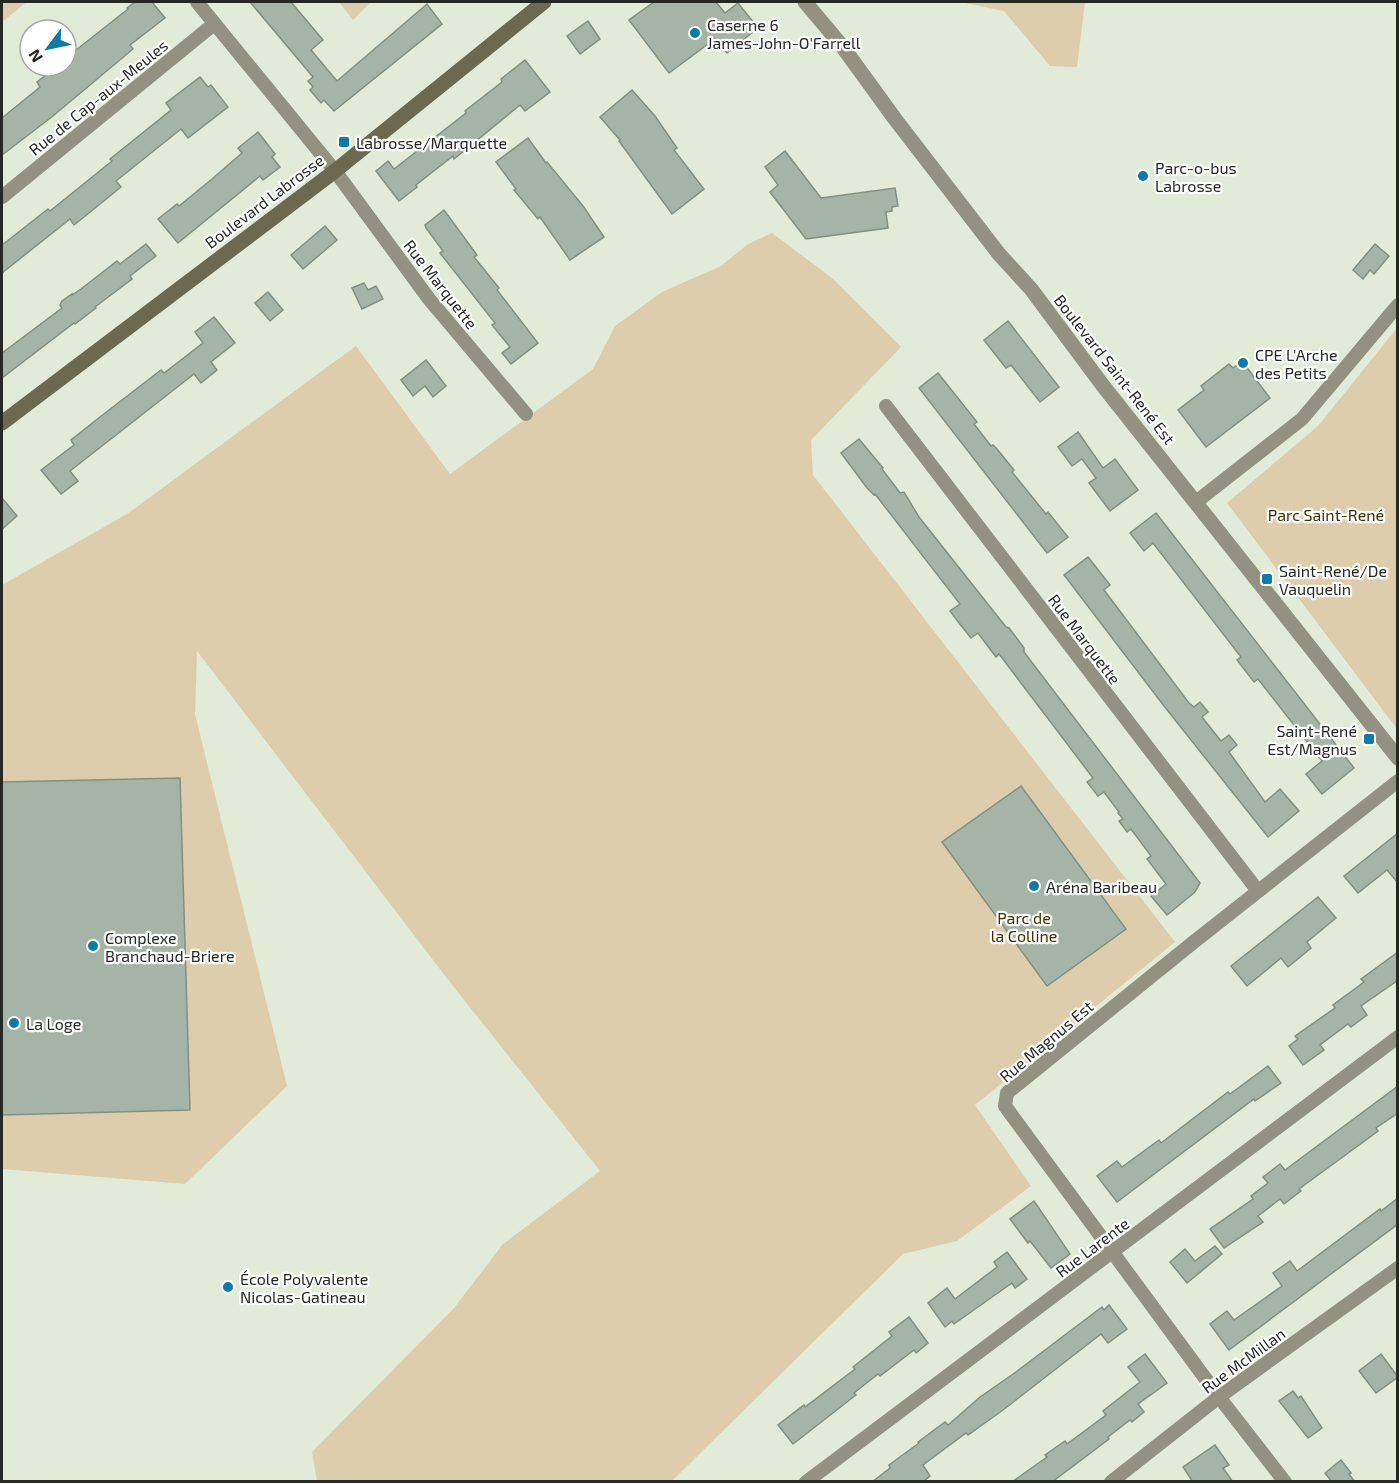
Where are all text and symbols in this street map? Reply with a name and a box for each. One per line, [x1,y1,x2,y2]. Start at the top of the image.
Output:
place label: Caserne 6 James-John-O'Farrell [707,15,861,52]
north arrow [18,18,78,78]
marker: Caserne 6 James-John-O'Farrell [688,26,702,40]
street label: Rue de Cap-aux-Meules [25,35,171,159]
text: N [24,46,46,66]
place label: Labrosse/Marquette [356,133,507,152]
marker: Labrosse/Marquette [337,135,351,149]
street label: Boulevard Labrosse [201,150,327,252]
place label: Parc-o-bus Labrosse [1155,158,1237,195]
marker: Parc-o-bus Labrosse [1136,169,1150,183]
street label: Rue Marquette [400,236,482,332]
street label: Boulevard Saint-René Est [1051,290,1179,448]
place label: CPE L'Arche des Petits [1255,345,1338,382]
marker: CPE L'Arche des Petits [1236,356,1250,370]
park label: Parc Saint-René [1268,505,1384,524]
place label: Saint-René/De Vauquelin [1279,561,1387,598]
marker: Saint-René/De Vauquelin [1260,572,1274,586]
street label: Rue Marquette [1045,590,1125,688]
place label: Saint-René Est/Magnus [1267,721,1357,758]
marker: Saint-René Est/Magnus [1362,732,1376,746]
place label: Aréna Baribeau [1046,877,1157,896]
marker: Aréna Baribeau [1027,879,1041,893]
park label: Parc de la Colline [991,908,1057,945]
place label: Complexe Branchaud-Briere [105,928,235,965]
marker: Complexe Branchaud-Briere [86,939,100,953]
street label: Rue Magnus Est [995,996,1097,1086]
place label: La Loge [26,1014,81,1033]
marker: La Loge [7,1016,21,1030]
street label: Rue Larente [1052,1213,1132,1281]
place label: École Polyvalente Nicolas-Gatineau [240,1269,368,1306]
marker: École Polyvalente Nicolas-Gatineau [221,1280,235,1294]
street label: Rue McMillan [1198,1323,1288,1397]

